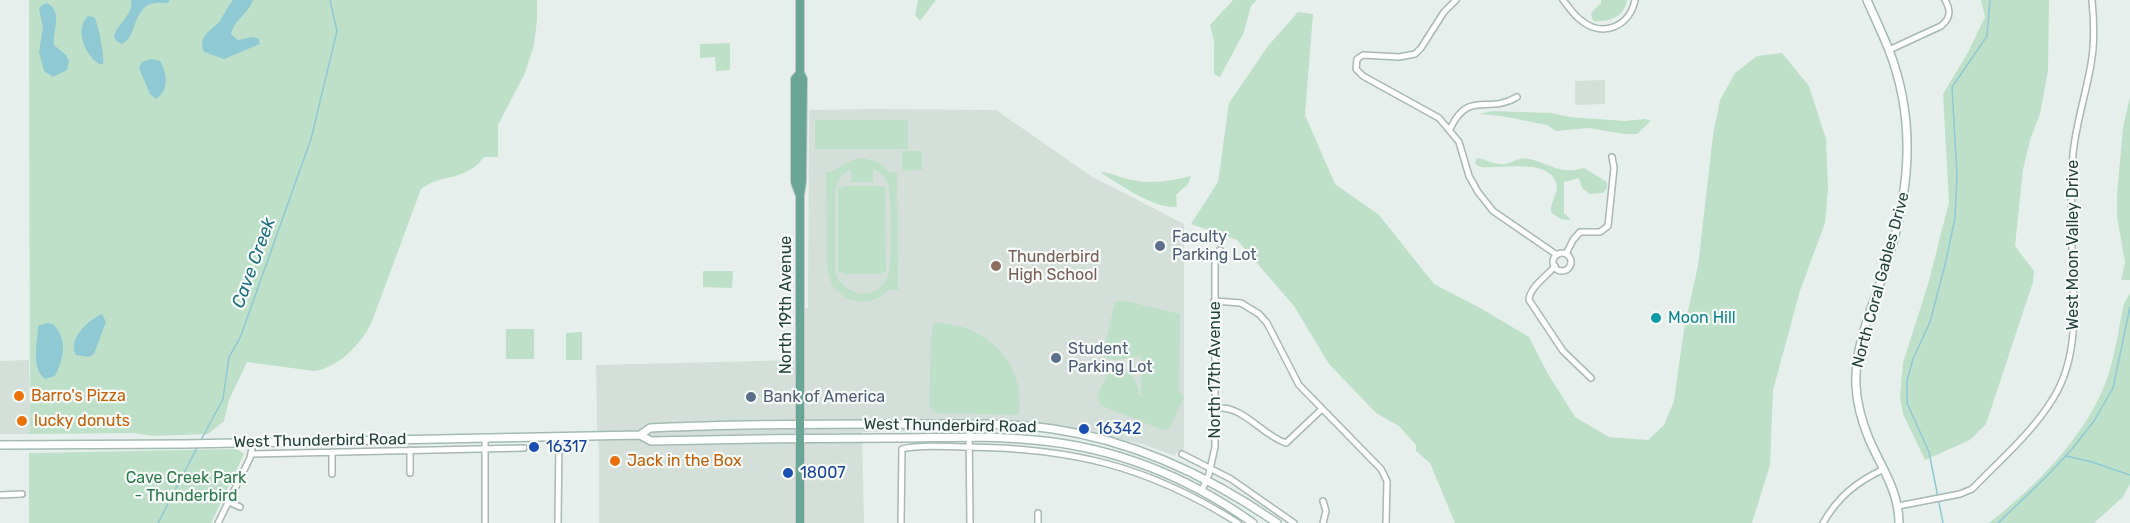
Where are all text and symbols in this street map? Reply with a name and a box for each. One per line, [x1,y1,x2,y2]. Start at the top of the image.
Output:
street label: West Moon Valley Drive [2063,160,2083,330]
street label: North Coral Gables Drive [1848,190,1914,370]
water label: Cave Creek [228,215,280,311]
place label: Faculty Parking Lot [1172,227,1257,265]
street label: North 19th Avenue [776,236,796,374]
marker: Faculty Parking Lot [1153,239,1167,253]
place label: Thunderbird High School [1008,247,1099,285]
marker: Thunderbird High School [989,259,1003,273]
street label: North 17th Avenue [1205,301,1225,439]
place label: Moon Hill [1668,308,1736,328]
marker: Moon Hill [1649,311,1663,325]
place label: Student Parking Lot [1068,339,1153,377]
marker: Student Parking Lot [1049,351,1063,365]
place label: Barro's Pizza [31,386,126,406]
place label: Bank of America [763,387,885,407]
marker: Barro's Pizza [12,389,26,403]
marker: Bank of America [744,390,758,404]
place label: lucky donuts [34,411,130,431]
marker: lucky donuts [15,414,29,428]
street label: West Thunderbird Road [863,415,1037,437]
place label: 16342 [1096,419,1141,439]
marker: 16342 [1077,422,1091,436]
street label: West Thunderbird Road [233,430,407,452]
place label: 16317 [546,437,587,457]
marker: 16317 [527,440,541,454]
place label: Jack in the Box [627,451,742,471]
marker: Jack in the Box [608,454,622,468]
place label: 18007 [800,463,846,483]
marker: 18007 [781,466,795,480]
park label: Cave Creek Park - Thunderbird [126,468,246,506]

